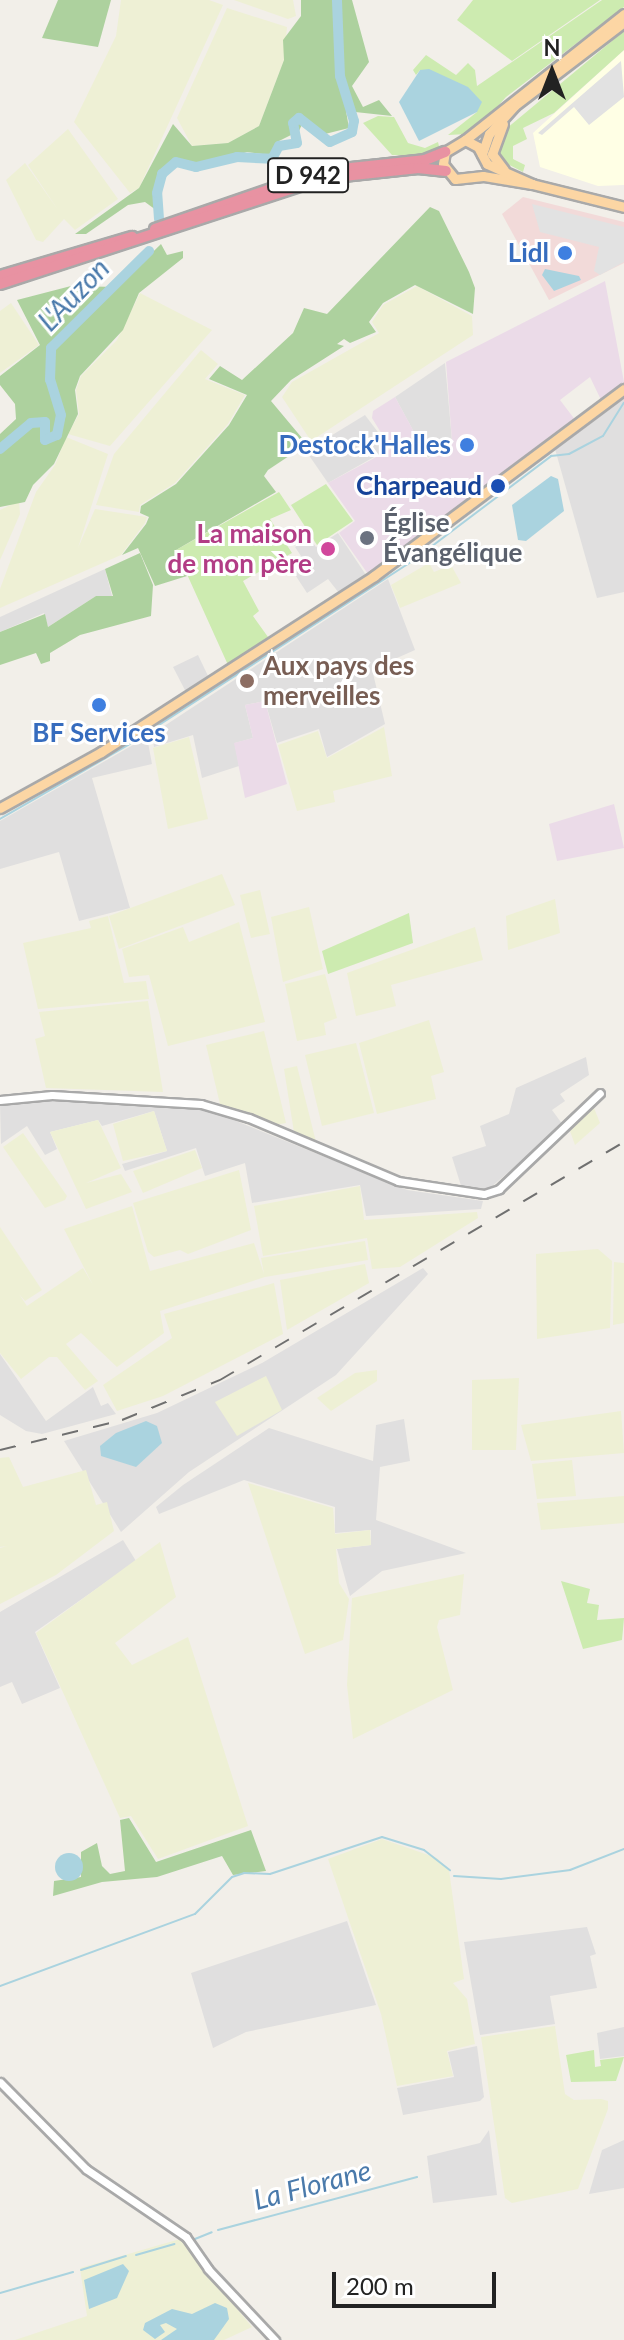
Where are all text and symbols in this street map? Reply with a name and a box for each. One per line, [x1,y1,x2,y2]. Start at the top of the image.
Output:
north arrow [512,32,592,112]
text: N [544,34,560,61]
road number: D 942 [266,155,350,195]
place label: Lidl [508,237,549,269]
marker: Lidl [556,244,574,262]
water label: L'Auzon [31,251,115,337]
place label: Destock'Halles [279,429,451,461]
marker: Destock'Halles [458,436,476,454]
place label: Charpeaud [356,470,482,502]
marker: Charpeaud [489,477,507,495]
place label: Église Évangélique [383,507,523,568]
place label: La maison de mon père [167,518,312,580]
marker: Église Évangélique [358,529,376,547]
marker: La maison de mon père [319,540,337,558]
place label: Aux pays des merveilles [263,650,414,712]
marker: Aux pays des merveilles [238,672,256,690]
marker: BF Services [90,696,108,714]
place label: BF Services [32,717,166,749]
water label: La Florane [250,2152,374,2216]
scale bar [336,2256,500,2306]
text: 200 m [346,2271,414,2300]

